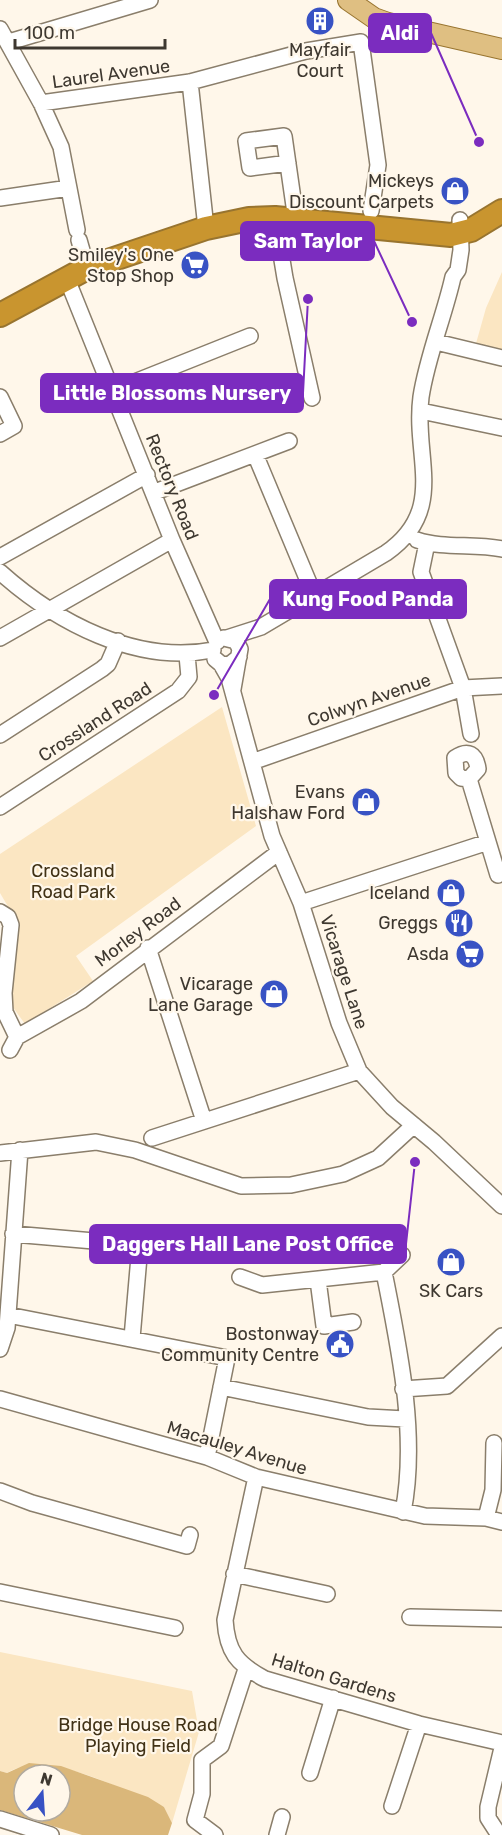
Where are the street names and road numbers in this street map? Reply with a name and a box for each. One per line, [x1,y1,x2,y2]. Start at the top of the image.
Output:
street label: Laurel Avenue [51,55,171,93]
street label: Rectory Road [141,431,203,543]
street label: Colwyn Avenue [304,669,434,731]
street label: Crossland Road [34,677,156,767]
street label: Morley Road [91,892,185,972]
street label: Vicarage Lane [315,912,373,1032]
street label: Macauley Avenue [164,1416,310,1480]
street label: Halton Gardens [269,1649,399,1707]

